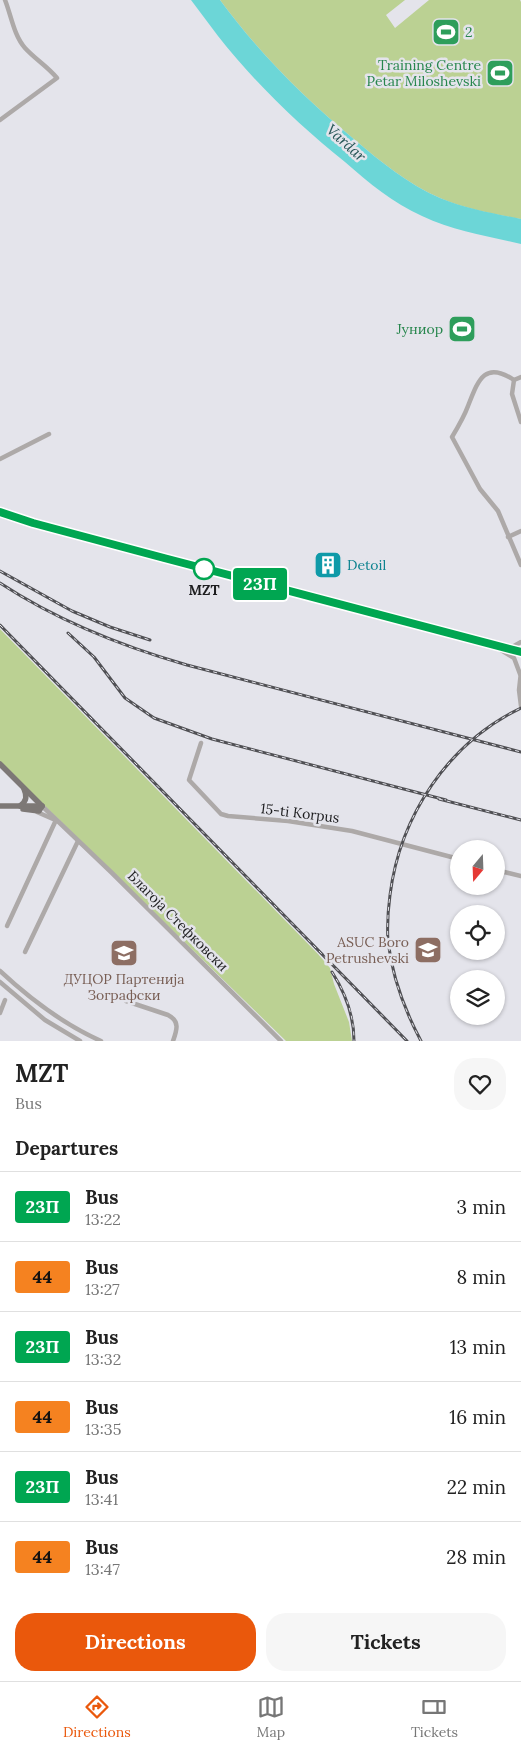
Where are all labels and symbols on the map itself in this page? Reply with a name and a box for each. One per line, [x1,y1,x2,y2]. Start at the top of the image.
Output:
sports icon: 2 [431,17,461,47]
place label: 2 [465,23,473,41]
place label: Training Centre Petar Miloshevski [367,56,481,90]
sports icon: Training Centre Petar Miloshevski [485,58,515,88]
water label: Vardar [322,120,370,166]
sports icon: Јуниор [447,314,477,344]
place label: Јуниор [395,320,443,338]
building icon: Detoil [313,550,343,580]
place label: Detoil [347,556,386,574]
marker: MZT [193,558,215,580]
line badge: 23П [231,568,289,600]
place label: MZT [188,581,220,599]
street label: 15-ti Korpus [259,799,341,827]
north arrow [450,840,505,895]
street label: Благоја Стефковски [124,867,232,975]
place label: ASUC Boro Petrushevski [326,933,409,967]
school or university icon: ASUC Boro Petrushevski [413,935,443,965]
school or university icon: ДУЦОР Партенија Зографски [109,938,139,968]
place label: ДУЦОР Партенија Зографски [64,970,184,1004]

